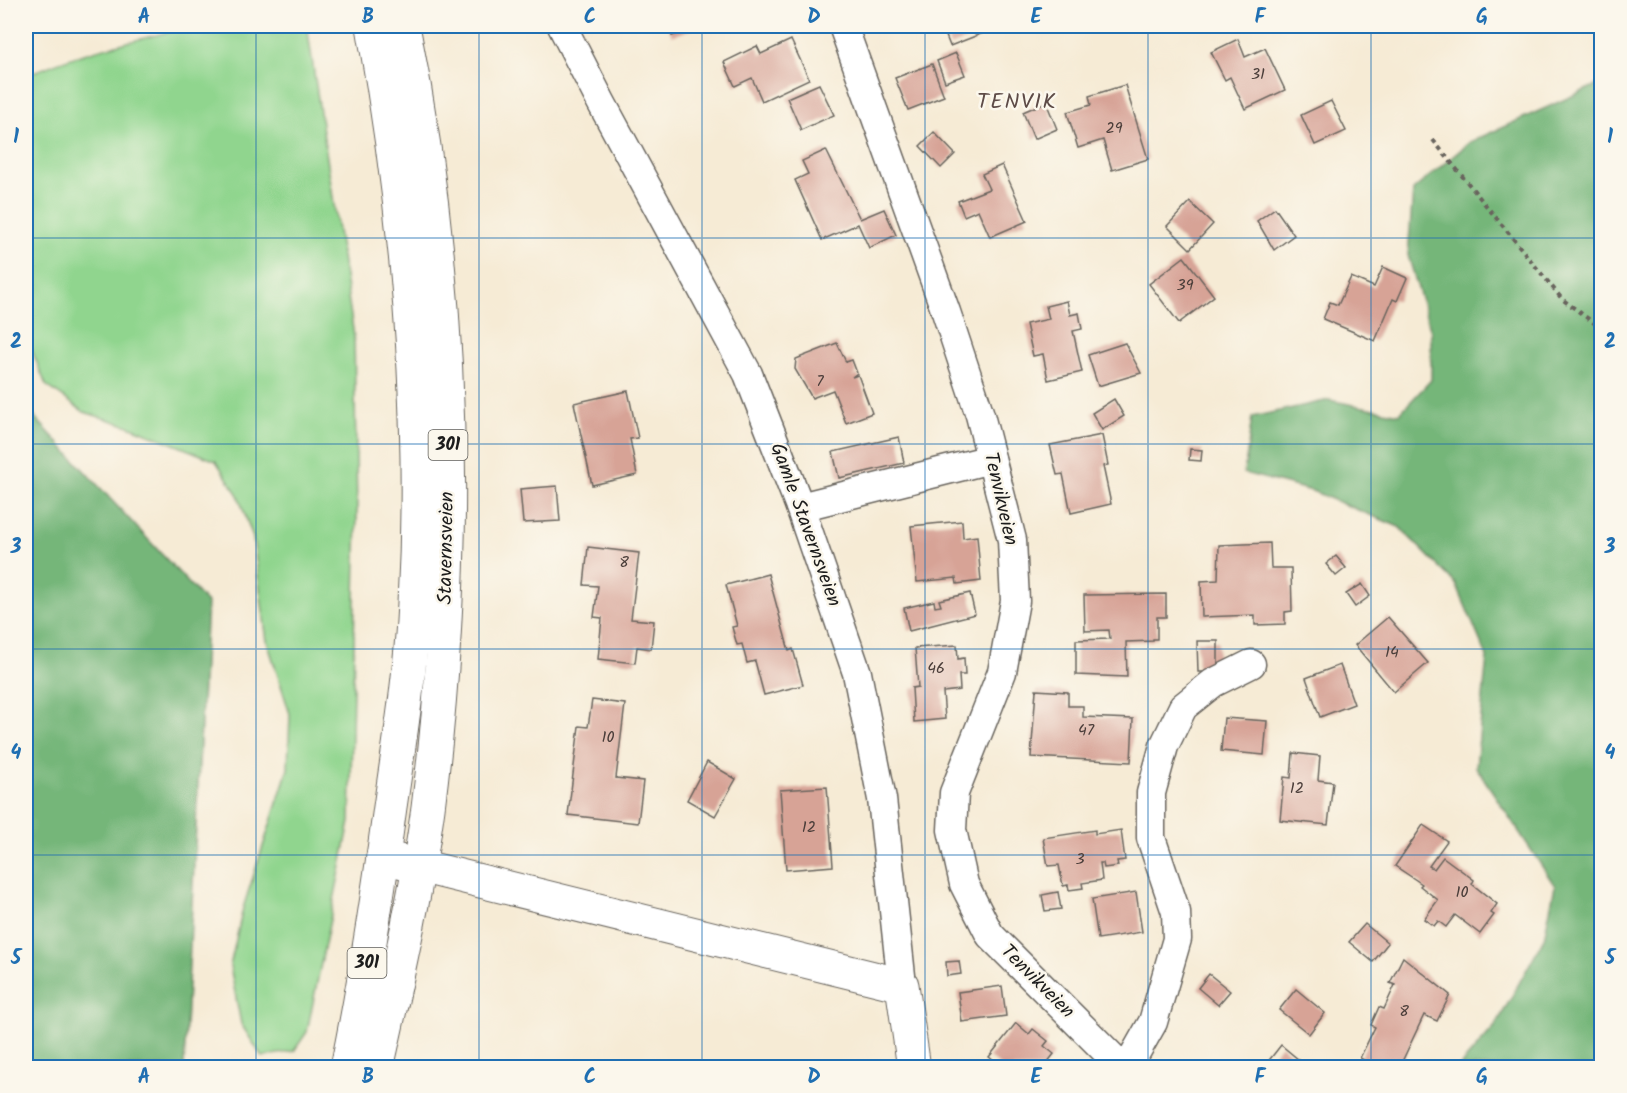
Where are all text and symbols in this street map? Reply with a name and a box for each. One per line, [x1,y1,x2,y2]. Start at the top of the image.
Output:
text: A [138,2,150,34]
text: B [362,2,374,34]
text: C [584,2,596,34]
text: D [807,2,821,34]
text: E [1030,2,1042,34]
text: F [1255,2,1267,34]
text: G [1476,2,1488,34]
house number: 31 [1251,62,1265,87]
district label: TENVIK [977,85,1057,120]
house number: 29 [1105,116,1123,141]
text: 1 [13,122,19,154]
text: 1 [1607,122,1613,154]
house number: 39 [1177,273,1194,298]
text: 2 [10,327,22,359]
text: 2 [1604,327,1616,359]
house number: 7 [816,369,824,394]
road number: 301 [428,430,468,460]
street label: Gamle Stavernsveien [761,439,849,611]
street label: Tenvikveien [974,449,1026,549]
street label: Stavernsveien [430,491,464,605]
text: 3 [10,532,22,564]
text: 3 [1604,532,1616,564]
house number: 8 [619,550,629,575]
house number: 14 [1385,640,1399,665]
house number: 46 [927,656,945,681]
house number: 47 [1078,718,1095,743]
house number: 10 [601,725,615,750]
text: 4 [11,738,22,770]
text: 4 [1605,738,1616,770]
house number: 12 [1290,776,1304,801]
house number: 12 [802,815,816,840]
house number: 3 [1075,847,1085,872]
house number: 10 [1455,880,1469,905]
street label: Tenvikveien [992,937,1082,1027]
text: 5 [10,943,23,975]
text: 5 [1604,943,1617,975]
road number: 301 [348,948,386,978]
house number: 8 [1399,999,1409,1024]
text: A [138,1062,150,1093]
text: B [362,1062,374,1093]
text: C [584,1062,596,1093]
text: D [807,1062,821,1093]
text: E [1030,1062,1042,1093]
text: F [1255,1062,1267,1093]
text: G [1476,1062,1488,1093]

